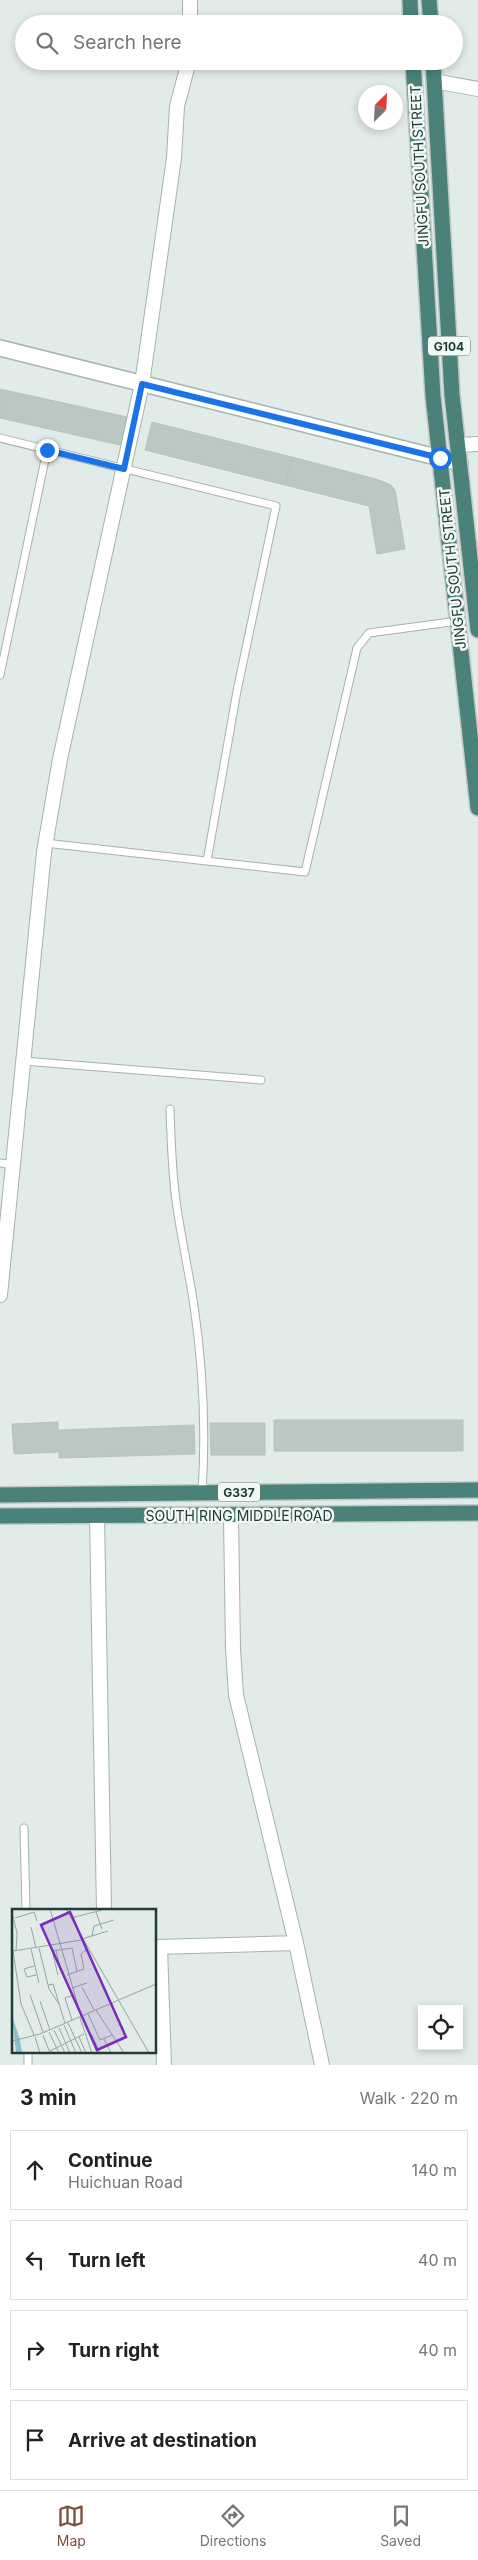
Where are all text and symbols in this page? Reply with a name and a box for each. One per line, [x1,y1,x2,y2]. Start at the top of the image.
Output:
search box [15,15,463,70]
icon: search [33,29,61,57]
text: Search here [73,31,182,54]
north arrow [358,85,403,130]
street label: JINGFU SOUTH STREET [406,85,432,247]
road number: G104 [428,336,470,356]
route end [36,439,59,462]
route start [429,447,452,470]
street label: JINGFU SOUTH STREET [435,488,469,650]
road number: G337 [218,1482,260,1501]
street label: SOUTH RING MIDDLE ROAD [145,1507,333,1524]
inset map [12,1909,156,2052]
map controls [418,2005,463,2050]
button: locate [418,2005,463,2050]
text: 3 min [20,2085,76,2110]
text: Walk · 220 m [360,2088,458,2108]
text: Continue [68,2149,153,2172]
icon: ahead [21,2156,49,2184]
text: 140 m [412,2160,457,2180]
text: Huichuan Road [68,2172,183,2192]
icon: left [21,2246,49,2274]
text: Turn left [68,2249,146,2272]
text: 40 m [418,2250,457,2270]
icon: right [21,2336,49,2364]
text: Turn right [68,2339,159,2362]
text: 40 m [418,2340,457,2360]
icon: arrive [21,2426,49,2454]
text: Arrive at destination [68,2429,257,2452]
tab: Map [57,2502,86,2549]
tab: Directions [200,2502,266,2549]
tab: Saved [380,2502,421,2549]

